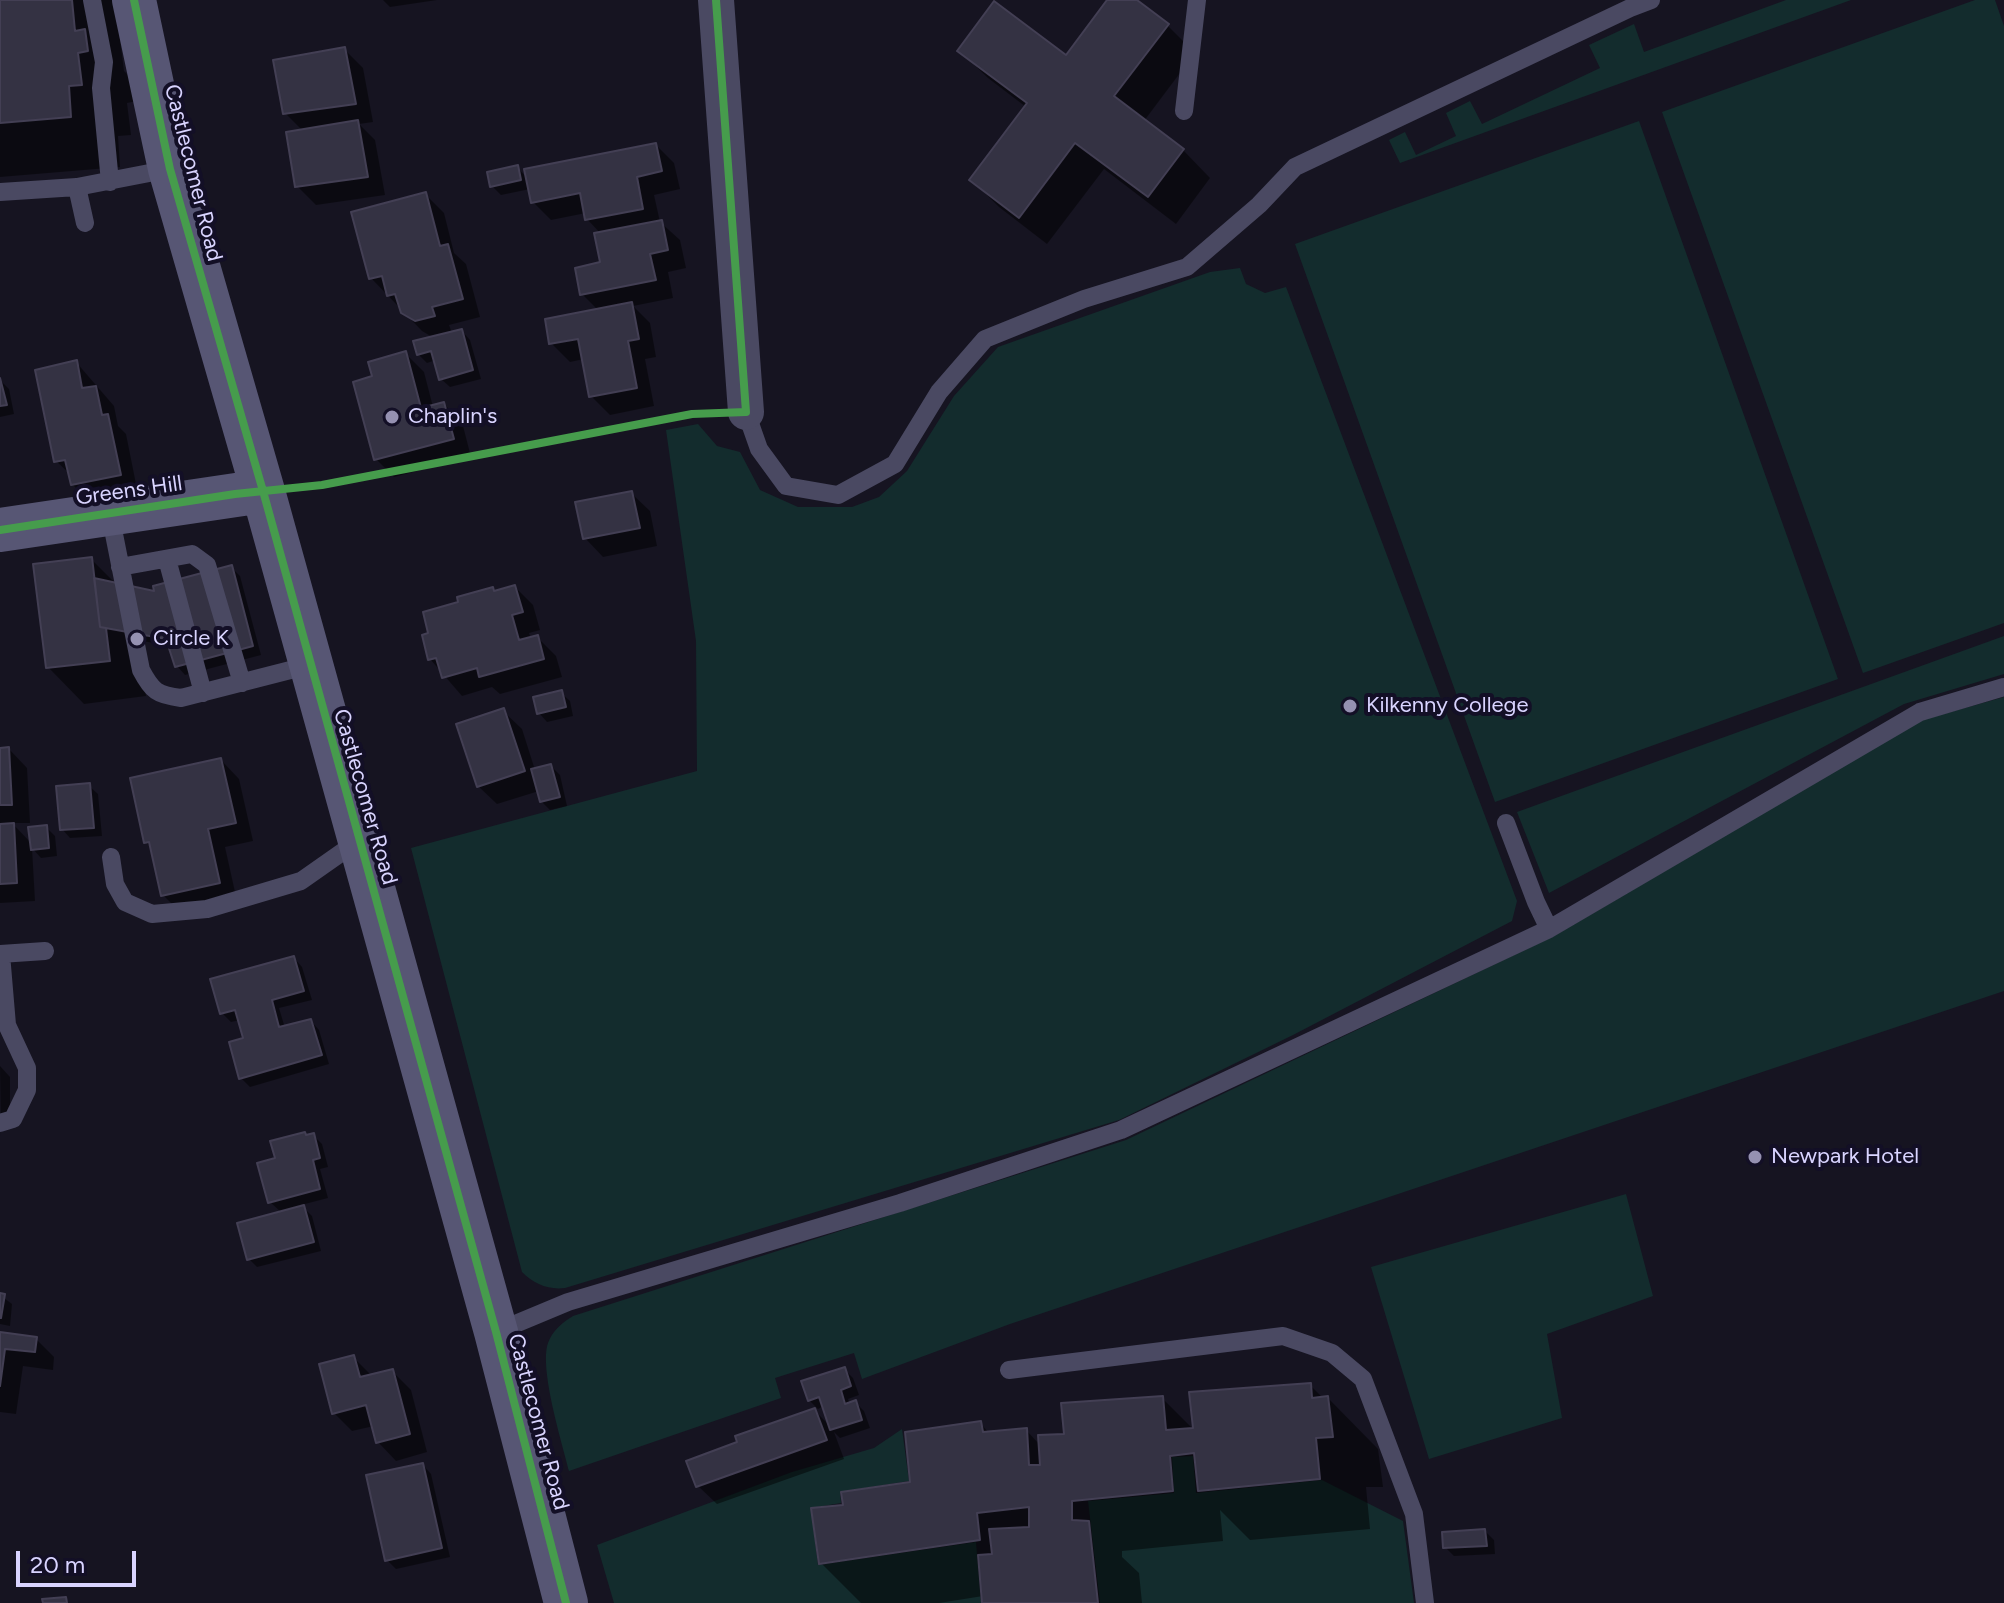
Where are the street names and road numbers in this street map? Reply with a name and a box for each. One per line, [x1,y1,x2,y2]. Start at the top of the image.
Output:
street label: Castlecomer Road [158,82,228,264]
street label: Greens Hill [74,470,184,512]
street label: Castlecomer Road [327,706,403,888]
street label: Castlecomer Road [502,1331,574,1513]

